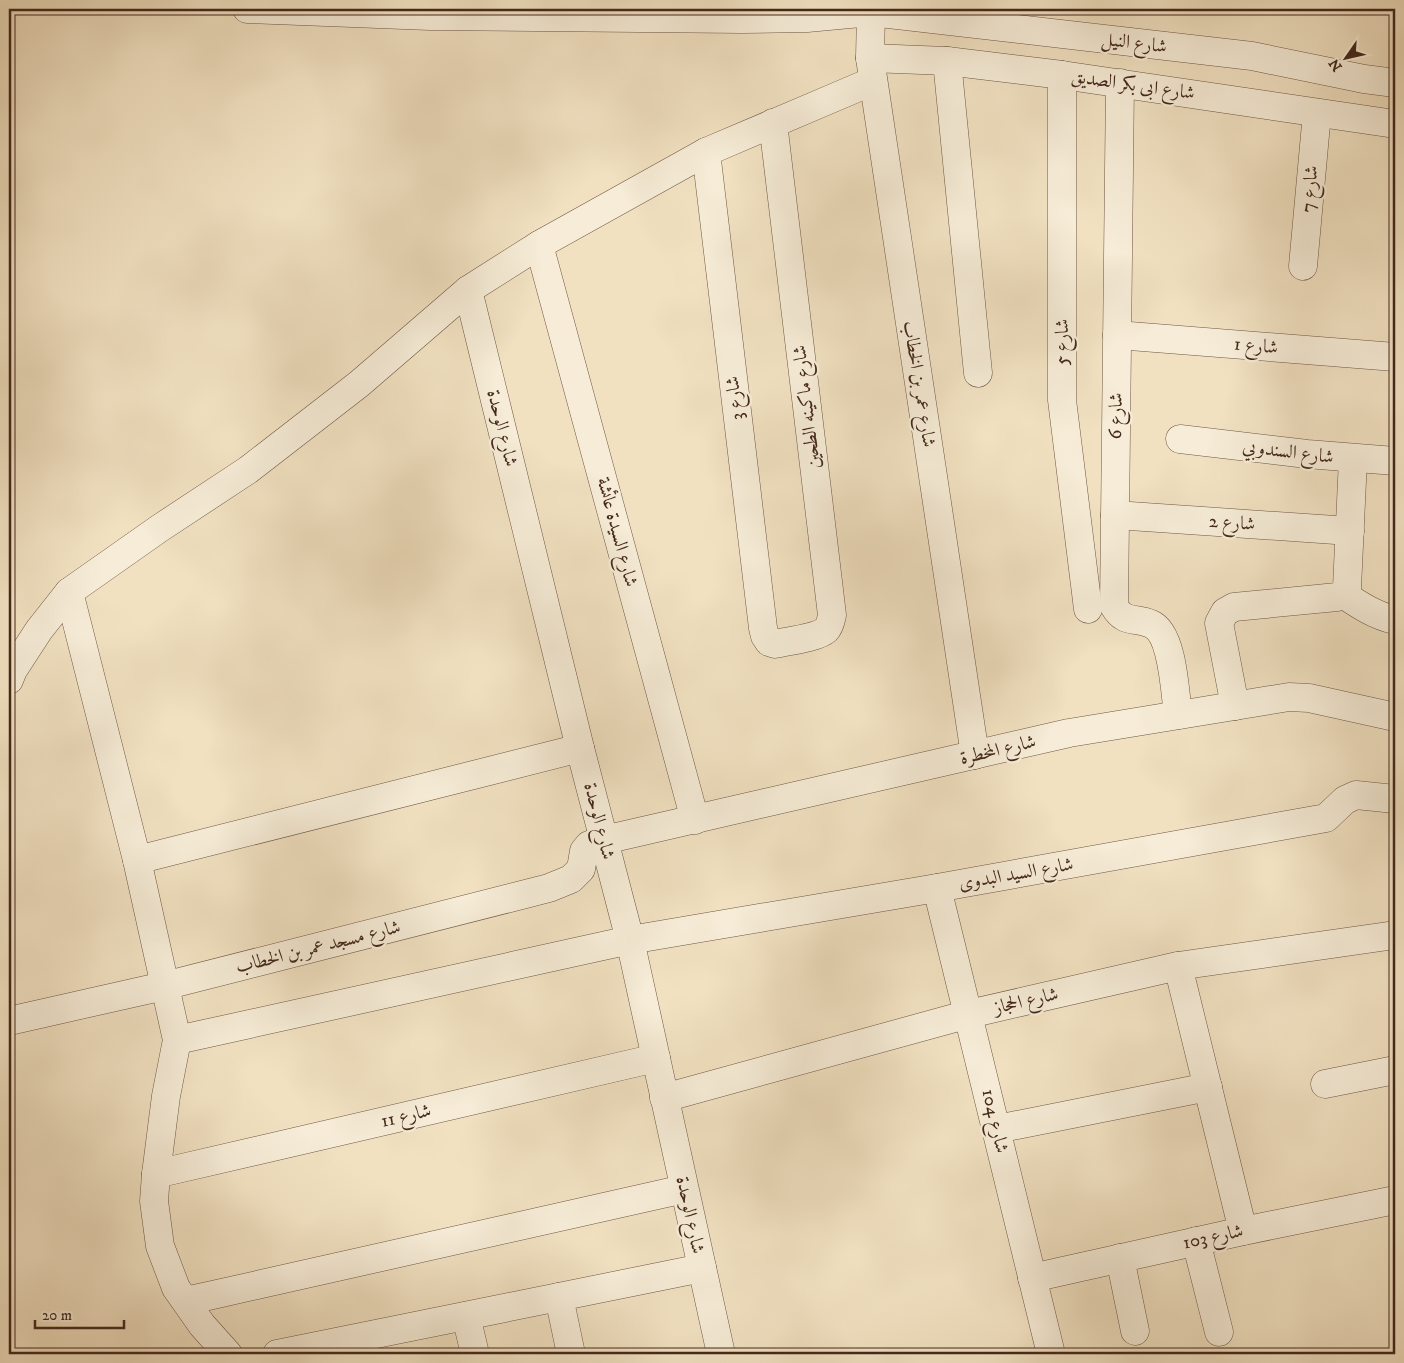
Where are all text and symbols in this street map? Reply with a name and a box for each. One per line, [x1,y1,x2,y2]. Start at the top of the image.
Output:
street label: شارع النيل [1099,28,1168,61]
north arrow [1322,32,1372,82]
text: N [1325,54,1347,75]
street label: شارع ابى بكر الصديق [1069,65,1196,108]
street label: شارع 7 [1296,165,1326,214]
street label: شارع عمر بن الخطاب [895,319,940,449]
street label: شارع 5 [1051,319,1077,365]
street label: شارع 1 [1233,333,1279,362]
street label: شارع ماكينه الطحين [788,344,829,470]
street label: شارع 3 [721,374,752,421]
street label: شارع الوحدة [478,387,523,470]
street label: شارع 6 [1104,392,1131,440]
street label: شارع السندوبي [1241,435,1335,472]
street label: شارع السيدة عائشة [588,475,643,590]
street label: شارع 2 [1208,510,1256,539]
street label: شارع المخطرة [958,730,1039,773]
street label: شارع الوحدة [575,780,620,863]
street label: شارع السيد البدوى [957,853,1076,898]
street label: شارع مسجد عمر بن الخطاب [233,915,404,982]
street label: شارع الحجاز [989,982,1061,1023]
street label: شارع 104 [974,1087,1014,1156]
street label: شارع 11 [379,1099,434,1136]
street label: شارع الوحدة [668,1174,709,1256]
street label: شارع 103 [1181,1219,1246,1258]
scale bar [35,1298,124,1330]
text: 20 m [42,1306,72,1325]

